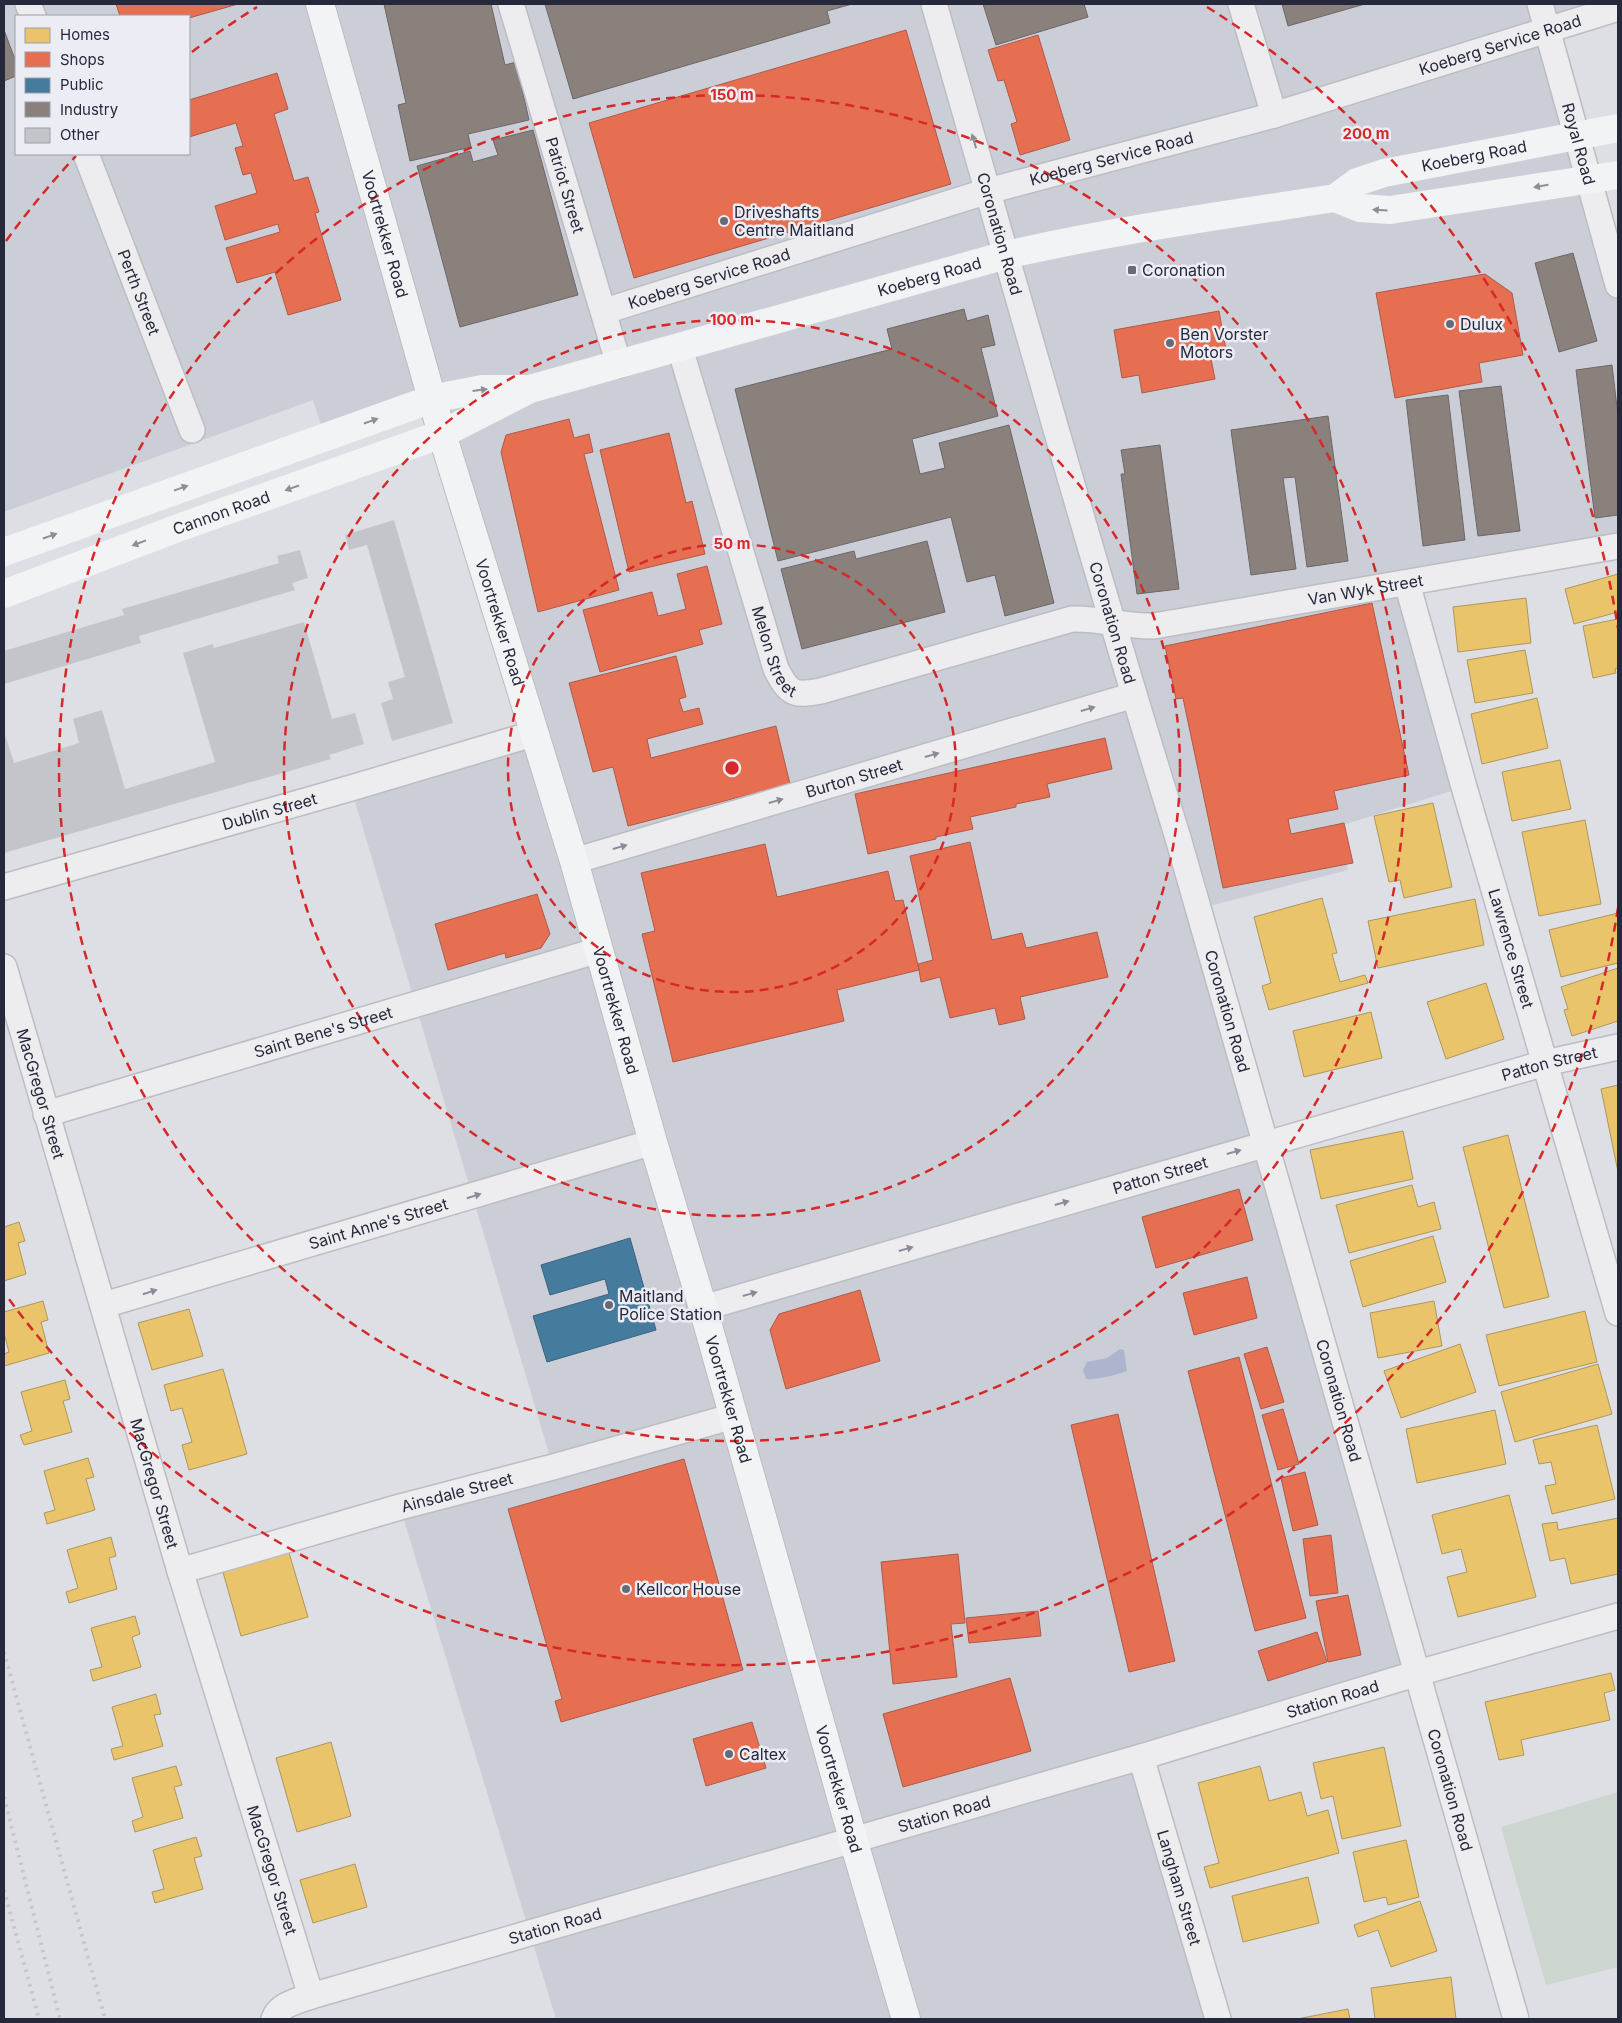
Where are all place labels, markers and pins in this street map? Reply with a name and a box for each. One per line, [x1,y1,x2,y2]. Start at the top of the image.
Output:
place label: Driveshafts Centre Maitland [734,202,854,240]
marker: Driveshafts Centre Maitland [718,215,730,227]
place label: Coronation [1142,260,1225,280]
marker: Coronation [1126,264,1138,276]
place label: Dulux [1460,314,1503,334]
marker: Dulux [1444,318,1456,330]
place label: Ben Vorster Motors [1180,324,1268,362]
marker: Ben Vorster Motors [1164,337,1176,349]
centre of rings [723,759,741,777]
place label: Maitland Police Station [619,1286,722,1324]
marker: Maitland Police Station [603,1299,615,1311]
place label: Kellcor House [636,1579,741,1599]
marker: Kellcor House [620,1583,632,1595]
place label: Caltex [739,1744,787,1764]
marker: Caltex [723,1748,735,1760]

